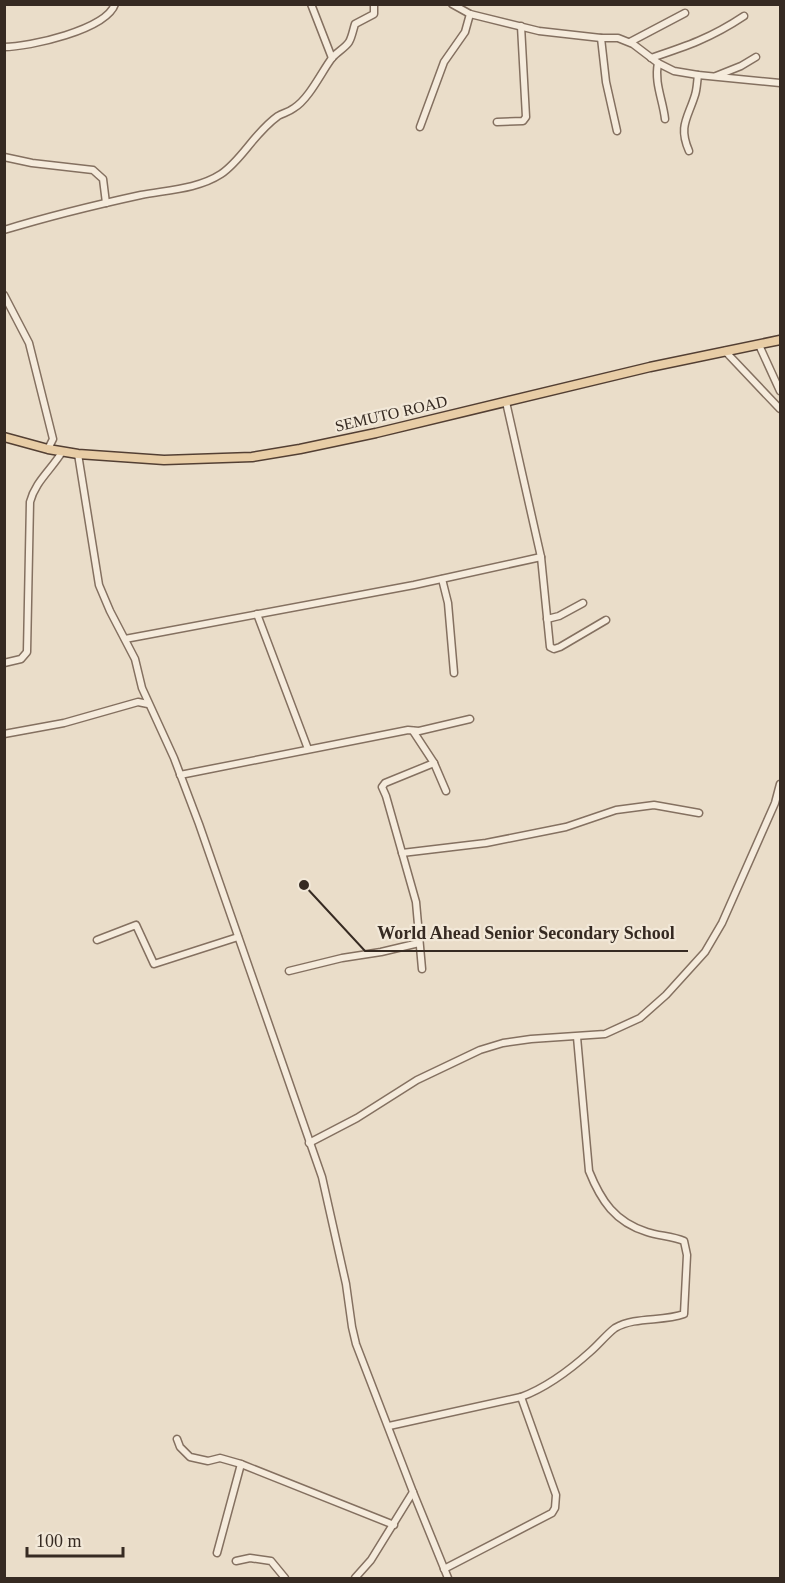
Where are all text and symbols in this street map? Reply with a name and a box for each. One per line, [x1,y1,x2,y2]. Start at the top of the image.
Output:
street label: SEMUTO ROAD [333,392,449,435]
callout: World Ahead Senior Secondary School [365,915,688,951]
text: World Ahead Senior Secondary School [377,923,675,943]
scale bar [27,1520,123,1558]
text: 100 m [36,1531,82,1551]

